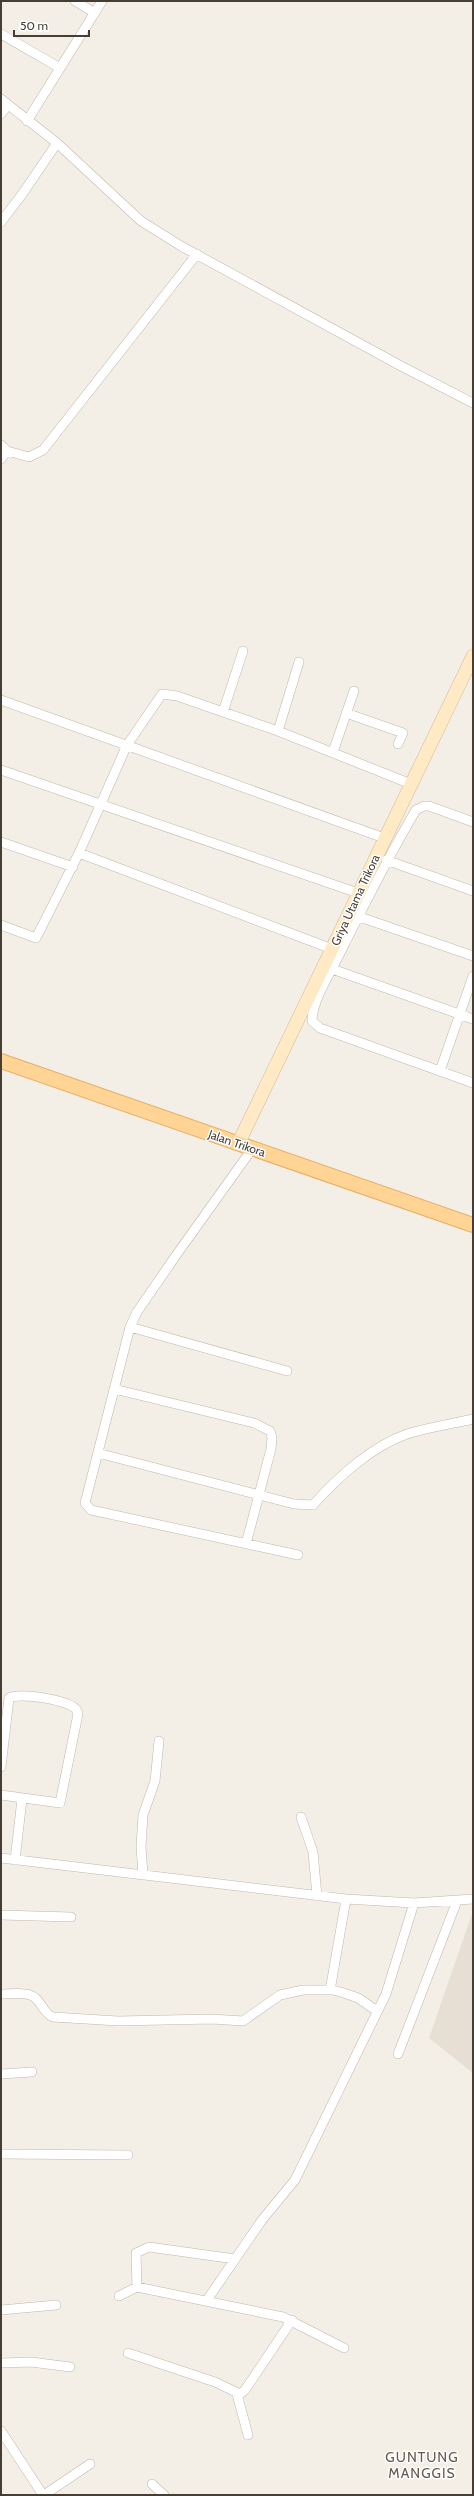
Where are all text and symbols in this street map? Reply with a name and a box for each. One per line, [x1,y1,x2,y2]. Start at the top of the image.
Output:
scale bar [14,12,89,38]
text: 50 m [20,18,48,33]
street label: Griya Utama Trikora [327,852,383,948]
street label: Jalan Trikora [205,1126,268,1160]
district label: GUNTUNG MANGGIS [385,2448,459,2482]

